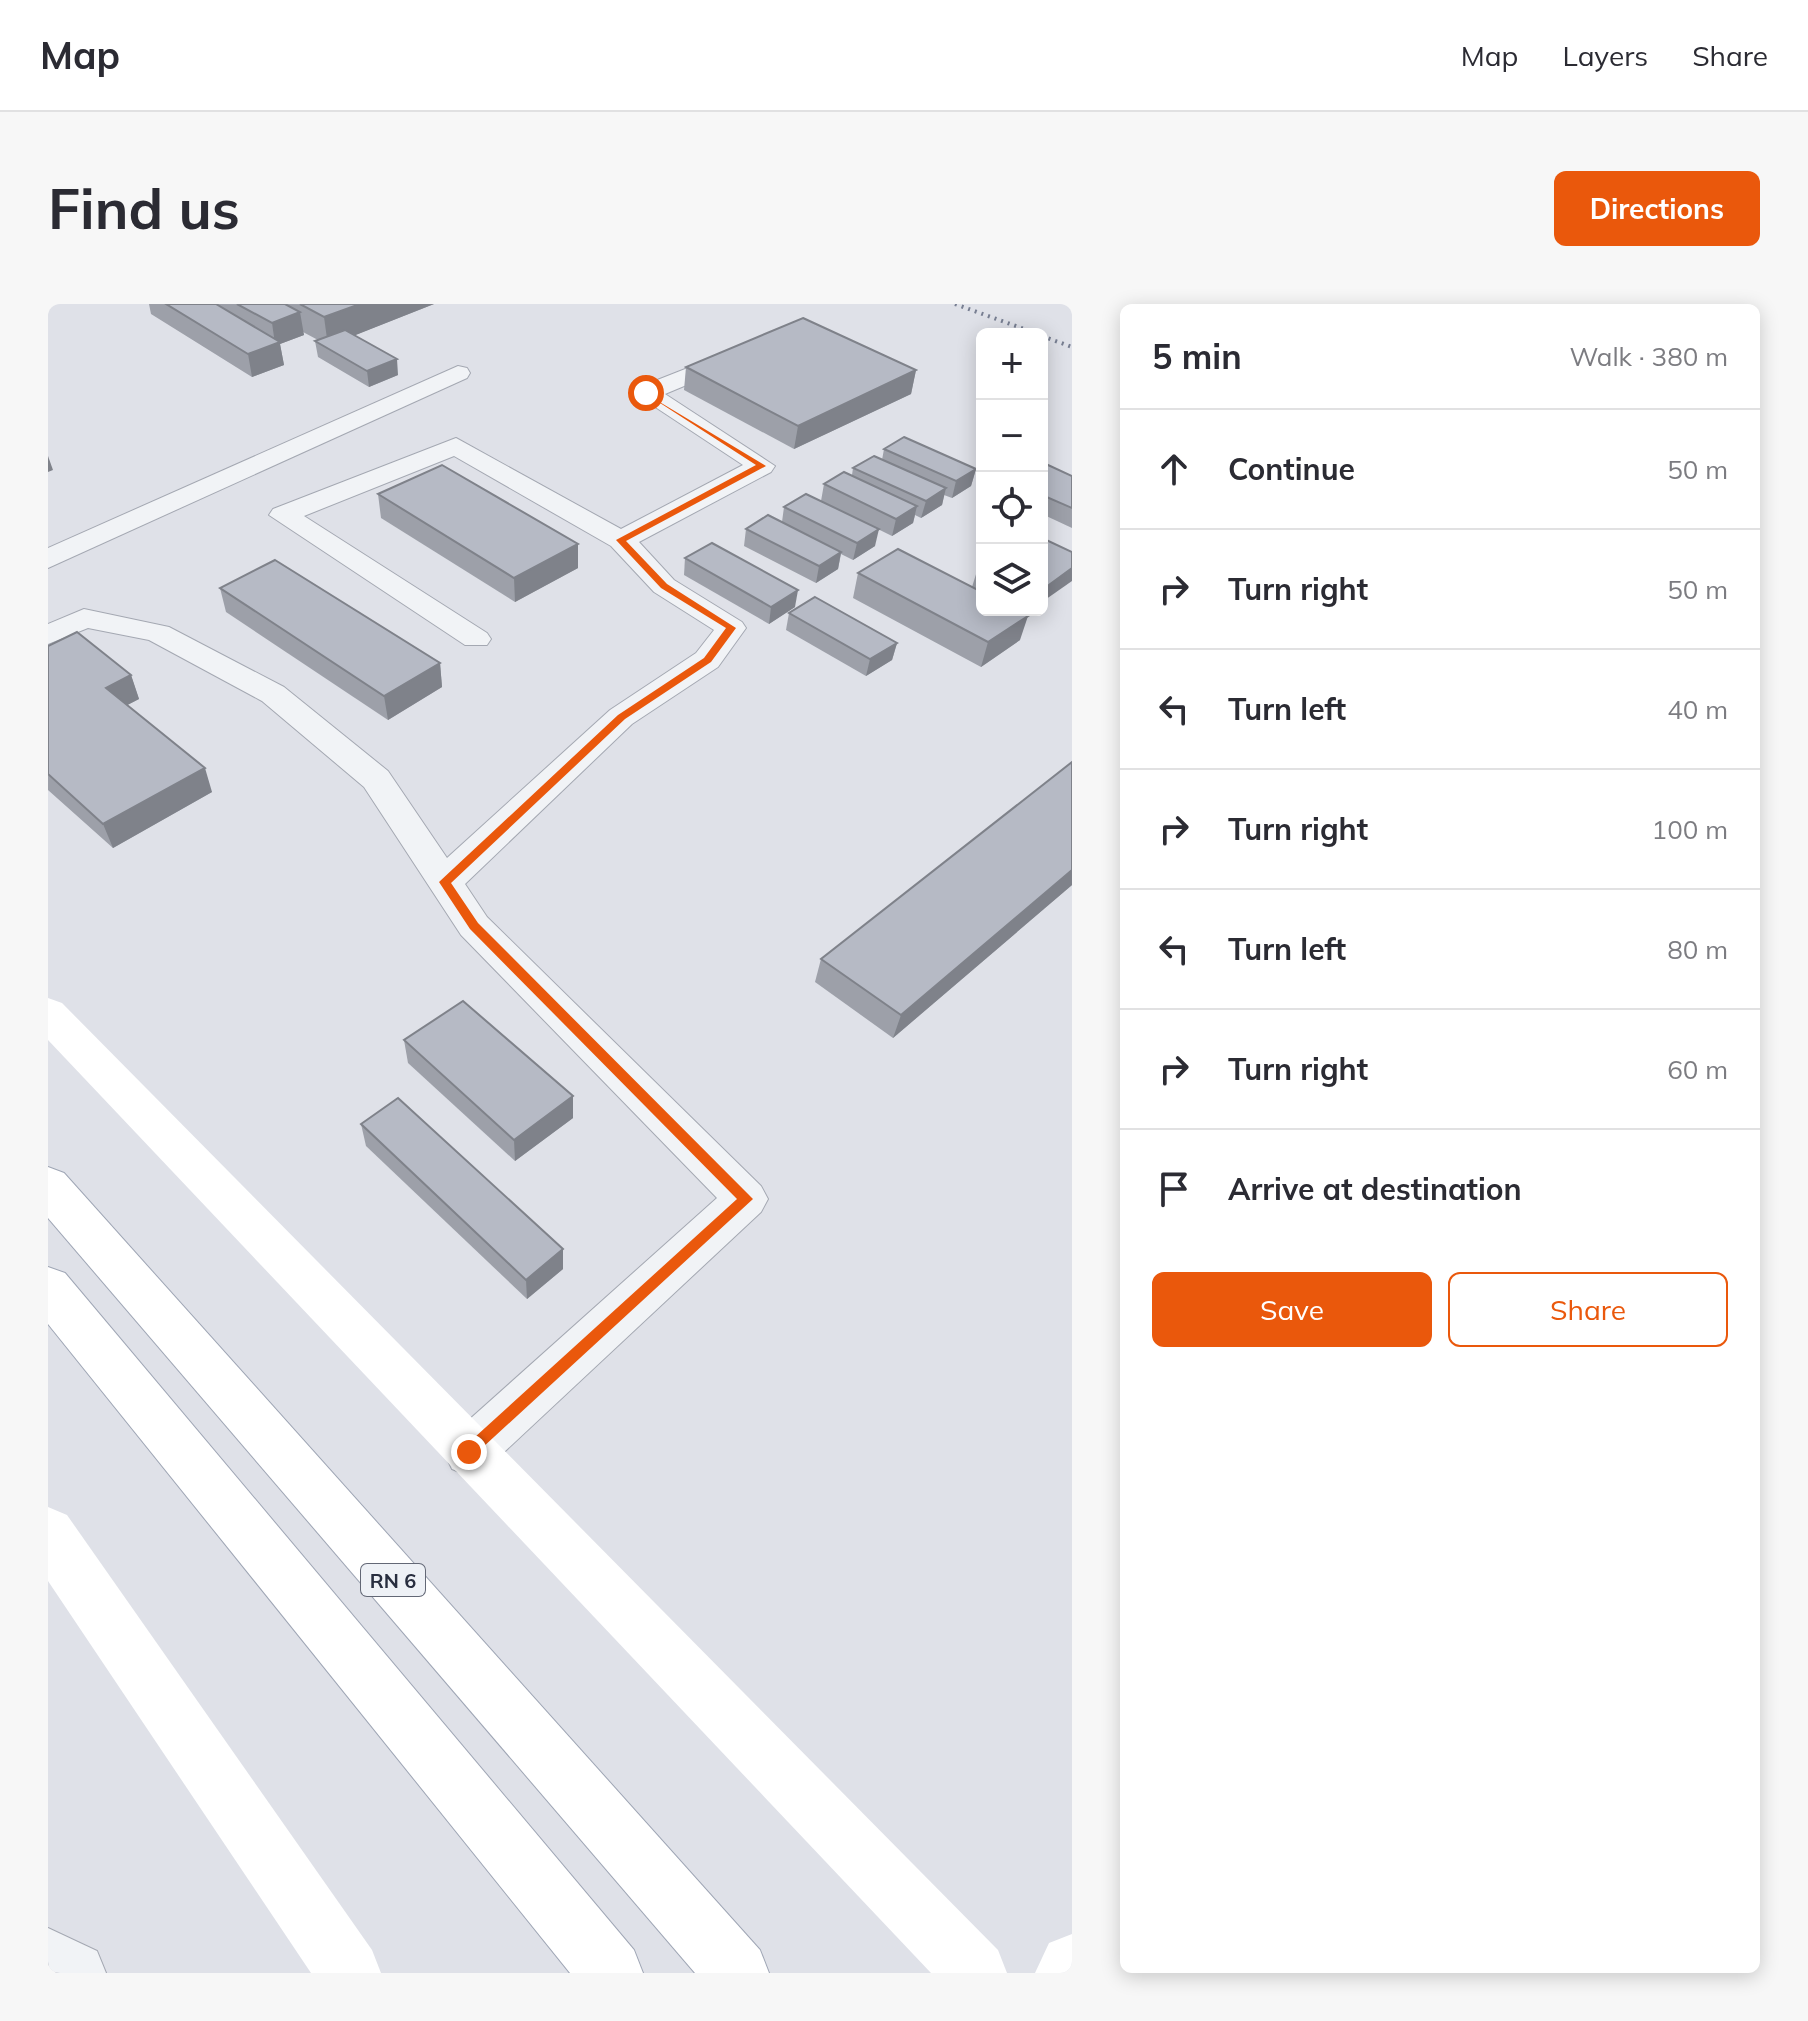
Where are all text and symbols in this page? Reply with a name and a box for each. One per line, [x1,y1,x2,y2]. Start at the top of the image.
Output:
text: Map [40,31,120,79]
text: Map [1461,38,1518,73]
text: Layers [1562,38,1648,73]
text: Share [1692,38,1768,73]
button: Directions [1554,171,1760,246]
text: Find us [48,173,240,243]
map controls [976,328,1048,616]
button: + [976,328,1048,400]
text: 5 min [1152,335,1242,378]
text: Walk · 380 m [1569,340,1728,373]
route start [628,375,664,411]
button: − [976,400,1048,472]
icon: ahead [1152,447,1196,491]
text: Continue [1228,450,1355,488]
text: 50 m [1667,453,1728,486]
button: locate [976,472,1048,544]
button: layers [976,544,1048,616]
icon: right [1152,567,1196,611]
text: Turn right [1228,570,1368,608]
text: 50 m [1667,573,1728,606]
icon: left [1152,687,1196,731]
text: Turn left [1228,690,1346,728]
text: 40 m [1667,693,1728,726]
icon: right [1152,807,1196,851]
text: Turn right [1228,810,1368,848]
text: 100 m [1652,813,1728,846]
icon: left [1152,927,1196,971]
text: Turn left [1228,930,1346,968]
text: 80 m [1667,933,1728,966]
icon: right [1152,1047,1196,1091]
text: Turn right [1228,1050,1368,1088]
text: 60 m [1667,1053,1728,1086]
icon: arrive [1152,1167,1196,1211]
text: Arrive at destination [1228,1170,1522,1208]
button: Save [1152,1272,1432,1347]
button: Share [1448,1272,1728,1347]
route end [451,1434,487,1470]
road number: RN 6 [361,1564,425,1596]

